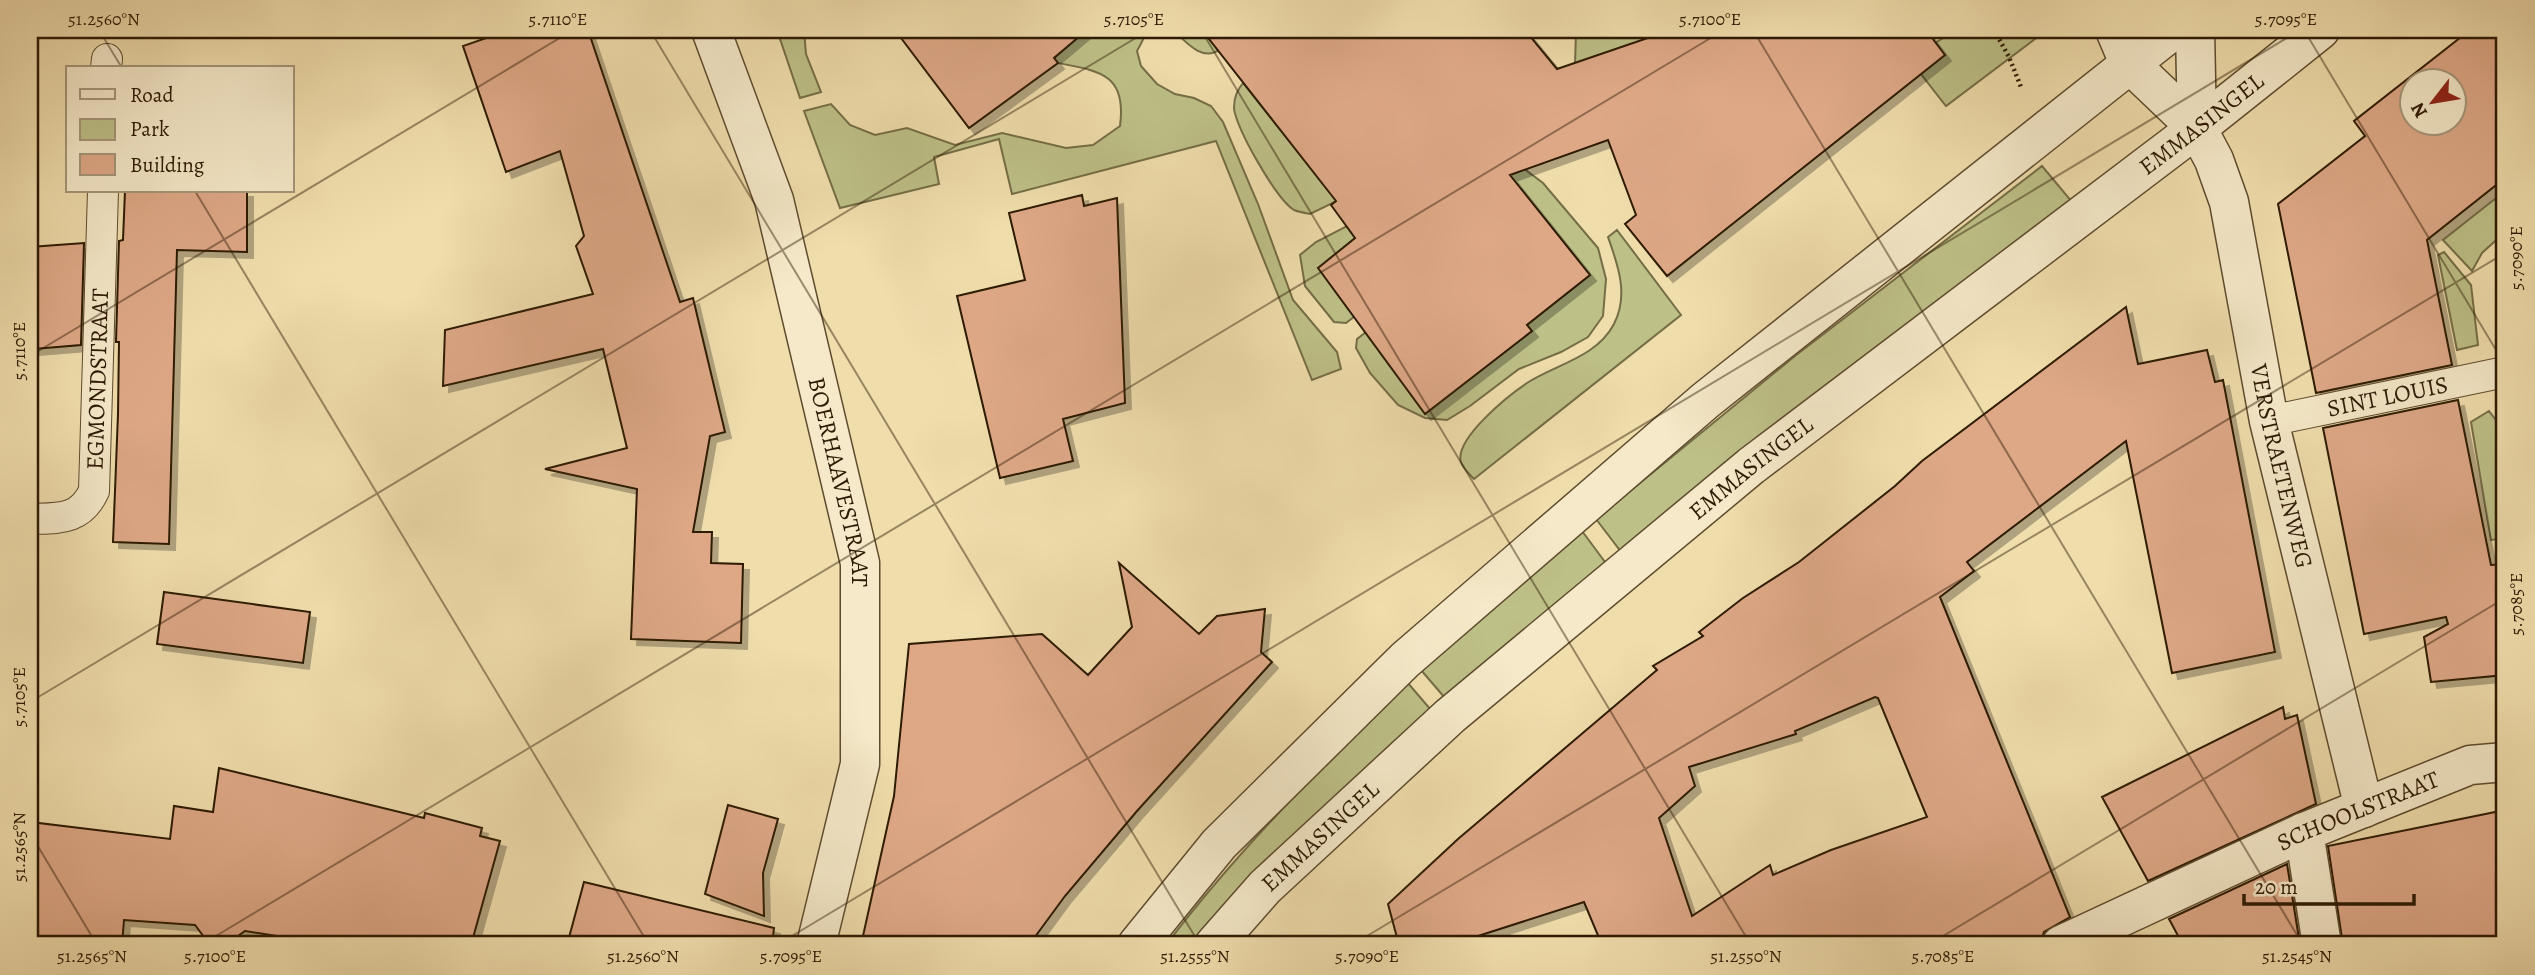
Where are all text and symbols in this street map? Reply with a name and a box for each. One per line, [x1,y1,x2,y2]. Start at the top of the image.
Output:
text: 51.2560°N [68,7,140,31]
text: 5.7110°E [529,7,587,31]
text: 5.7105°E [1104,7,1164,31]
text: 5.7100°E [1679,7,1741,31]
text: 5.7095°E [2255,7,2317,31]
street label: EMMASINGEL [2132,65,2271,182]
legend [66,66,294,192]
north arrow [2398,66,2468,136]
text: Road [130,81,174,109]
text: N [2404,97,2434,123]
text: Park [130,115,170,143]
text: Building [130,151,205,179]
text: 5.7090°E [2504,226,2528,290]
street label: EGMONDSTRAAT [79,288,116,471]
text: 5.7110°E [7,322,31,380]
street label: VERSTRAETENWEG [2243,360,2321,571]
street label: SINT LOUIS [2324,368,2451,425]
street label: BOERHAAVESTRAAT [800,374,876,587]
street label: EMMASINGEL [1682,408,1820,527]
text: 5.7085°E [2504,573,2528,635]
text: 5.7105°E [7,667,31,727]
street label: SCHOOLSTRAAT [2272,763,2444,858]
street label: EMMASINGEL [1254,773,1386,899]
text: 51.2565°N [7,812,31,882]
scale bar [2244,863,2414,907]
text: 20 m [2255,873,2298,901]
text: 51.2565°N [57,944,127,968]
text: 5.7100°E [184,944,246,968]
text: 51.2560°N [607,944,679,968]
text: 5.7095°E [760,944,822,968]
text: 51.2555°N [1160,944,1230,968]
text: 5.7090°E [1335,944,1399,968]
text: 51.2550°N [1710,944,1782,968]
text: 5.7085°E [1912,944,1974,968]
text: 51.2545°N [2262,944,2332,968]

